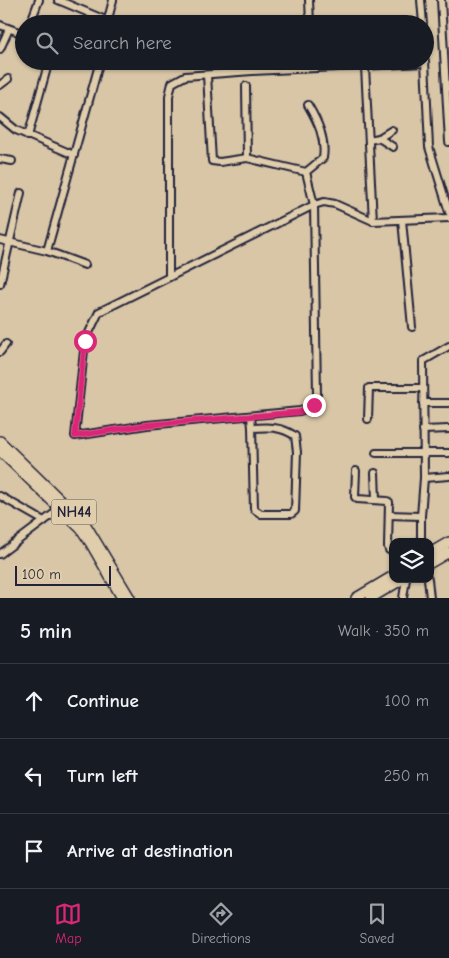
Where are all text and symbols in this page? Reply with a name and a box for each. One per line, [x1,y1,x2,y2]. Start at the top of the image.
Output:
search box [15,15,434,70]
icon: search [33,29,61,57]
text: Search here [73,32,172,54]
route start [74,330,97,353]
route end [303,394,326,417]
road number: NH44 [52,500,96,524]
map controls [389,538,434,583]
button: layers [389,538,434,583]
scale bar [15,563,111,586]
text: 100 m [22,566,61,583]
text: 5 min [20,619,72,643]
text: Walk · 350 m [338,622,429,640]
icon: ahead [20,687,48,715]
text: Continue [67,690,139,712]
text: 100 m [385,692,429,710]
icon: left [20,762,48,790]
text: Turn left [67,765,138,787]
text: 250 m [384,767,429,785]
icon: arrive [20,837,48,865]
text: Arrive at destination [67,840,233,862]
tab: Map [54,900,82,947]
tab: Directions [191,900,251,947]
tab: Saved [360,900,395,947]

